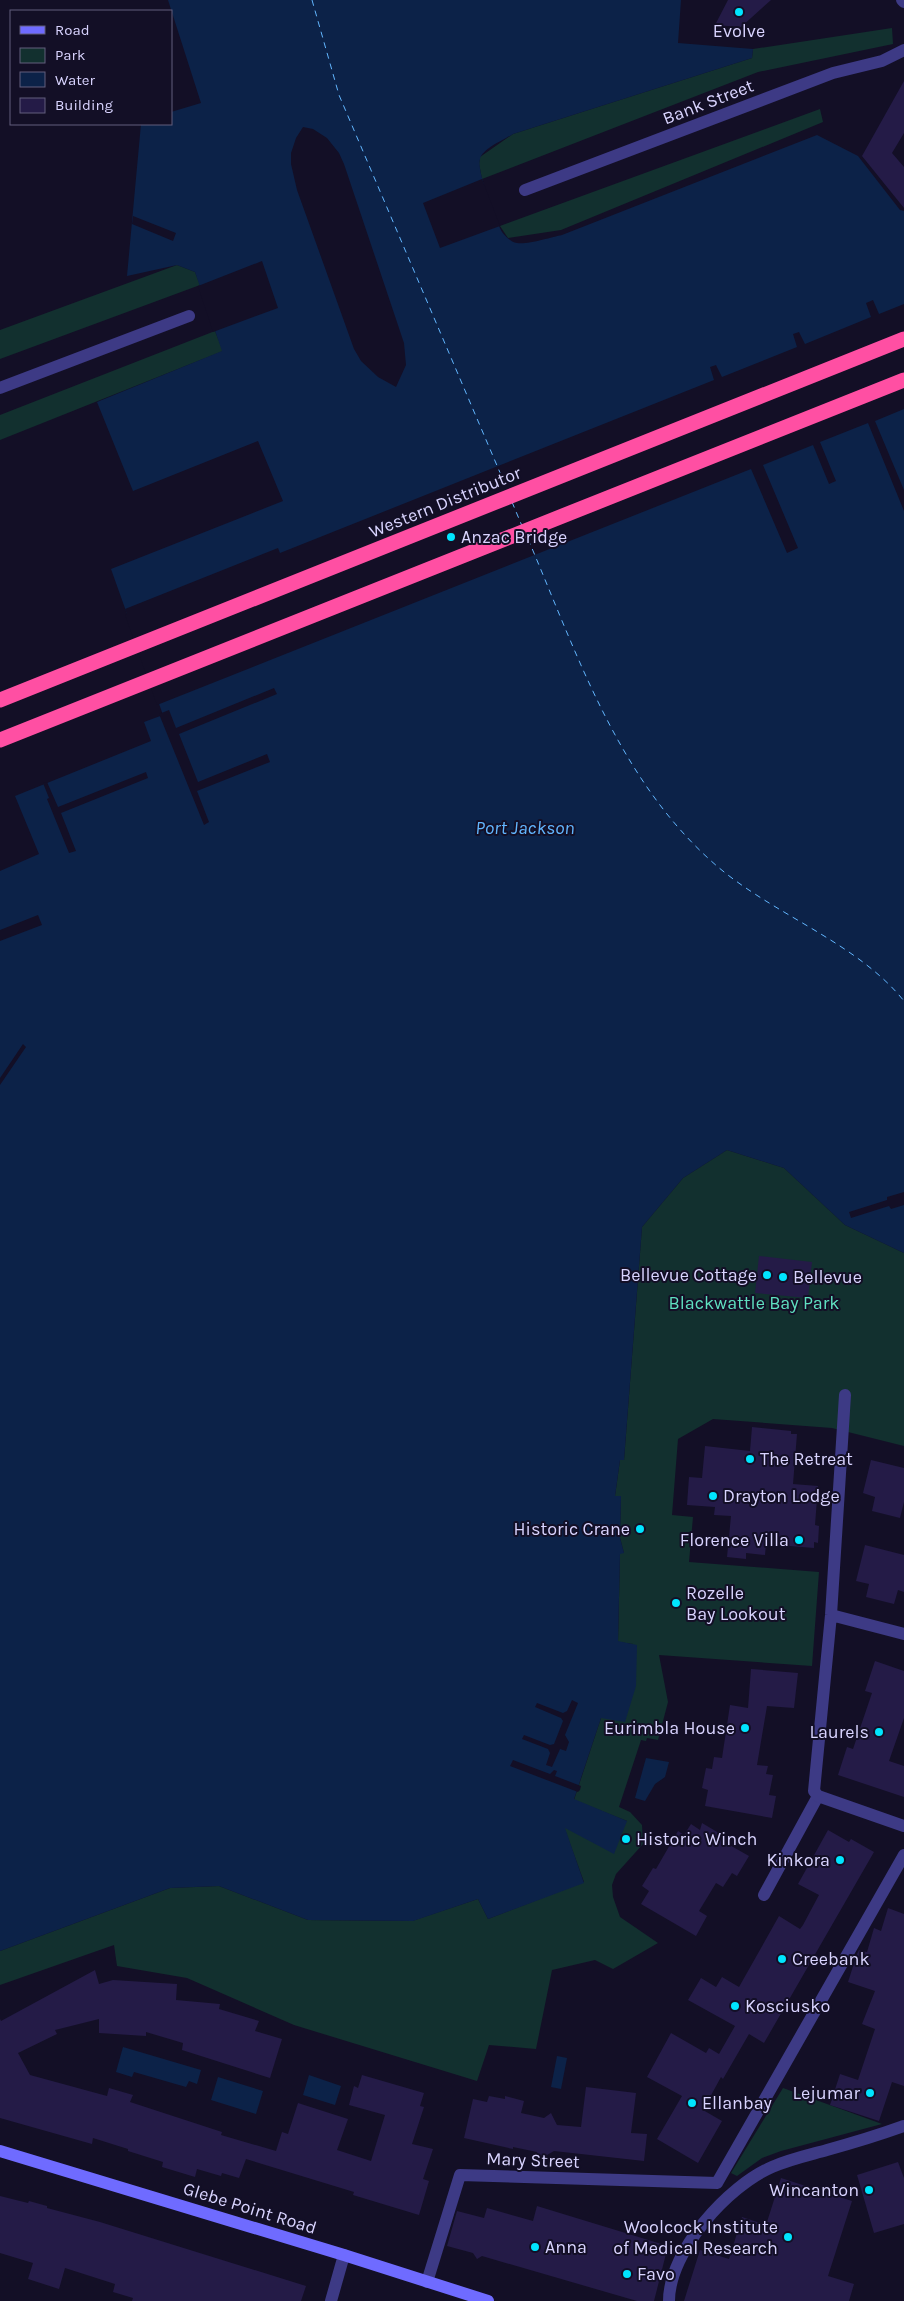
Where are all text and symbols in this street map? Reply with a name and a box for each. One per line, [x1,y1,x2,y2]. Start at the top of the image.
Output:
marker: Evolve [733,6,745,18]
legend [10,10,172,125]
place label: Evolve [713,20,765,42]
text: Road [55,21,90,39]
text: Park [55,46,85,64]
text: Water [55,71,96,89]
street label: Bank Street [659,74,757,129]
text: Building [55,96,113,114]
street label: Western Distributor [366,461,525,543]
place label: Anzac Bridge [461,526,567,548]
marker: Anzac Bridge [445,531,457,543]
water label: Port Jackson [475,817,575,839]
place label: Bellevue Cottage [620,1264,757,1286]
place label: Bellevue [793,1266,862,1288]
marker: Bellevue Cottage [761,1269,773,1281]
marker: Bellevue [777,1271,789,1283]
park label: Blackwattle Bay Park [669,1292,839,1314]
place label: The Retreat [760,1448,853,1470]
marker: The Retreat [744,1453,756,1465]
place label: Drayton Lodge [723,1485,840,1507]
marker: Drayton Lodge [707,1490,719,1502]
place label: Historic Crane [514,1518,630,1540]
marker: Historic Crane [634,1523,646,1535]
place label: Florence Villa [680,1529,789,1551]
marker: Florence Villa [793,1534,805,1546]
place label: Rozelle Bay Lookout [686,1582,786,1625]
marker: Rozelle Bay Lookout [670,1597,682,1609]
place label: Eurimbla House [604,1717,735,1739]
place label: Laurels [810,1721,869,1743]
marker: Eurimbla House [739,1722,751,1734]
marker: Laurels [873,1726,885,1738]
place label: Historic Winch [636,1828,757,1850]
marker: Historic Winch [620,1833,632,1845]
place label: Kinkora [766,1849,830,1871]
marker: Kinkora [834,1854,846,1866]
place label: Creebank [792,1948,870,1970]
marker: Creebank [776,1953,788,1965]
place label: Kosciusko [745,1995,830,2017]
marker: Kosciusko [729,2000,741,2012]
place label: Lejumar [793,2082,860,2104]
marker: Lejumar [864,2087,876,2099]
place label: Ellanbay [702,2092,773,2114]
marker: Ellanbay [686,2097,698,2109]
street label: Mary Street [486,2147,580,2173]
street label: Glebe Point Road [181,2177,319,2239]
place label: Wincanton [769,2179,859,2201]
marker: Wincanton [863,2184,875,2196]
place label: Woolcock Institute of Medical Research [613,2216,778,2259]
marker: Woolcock Institute of Medical Research [782,2231,794,2243]
place label: Anna [545,2236,587,2258]
marker: Anna [529,2241,541,2253]
place label: Favo [637,2263,675,2285]
marker: Favo [621,2268,633,2280]

